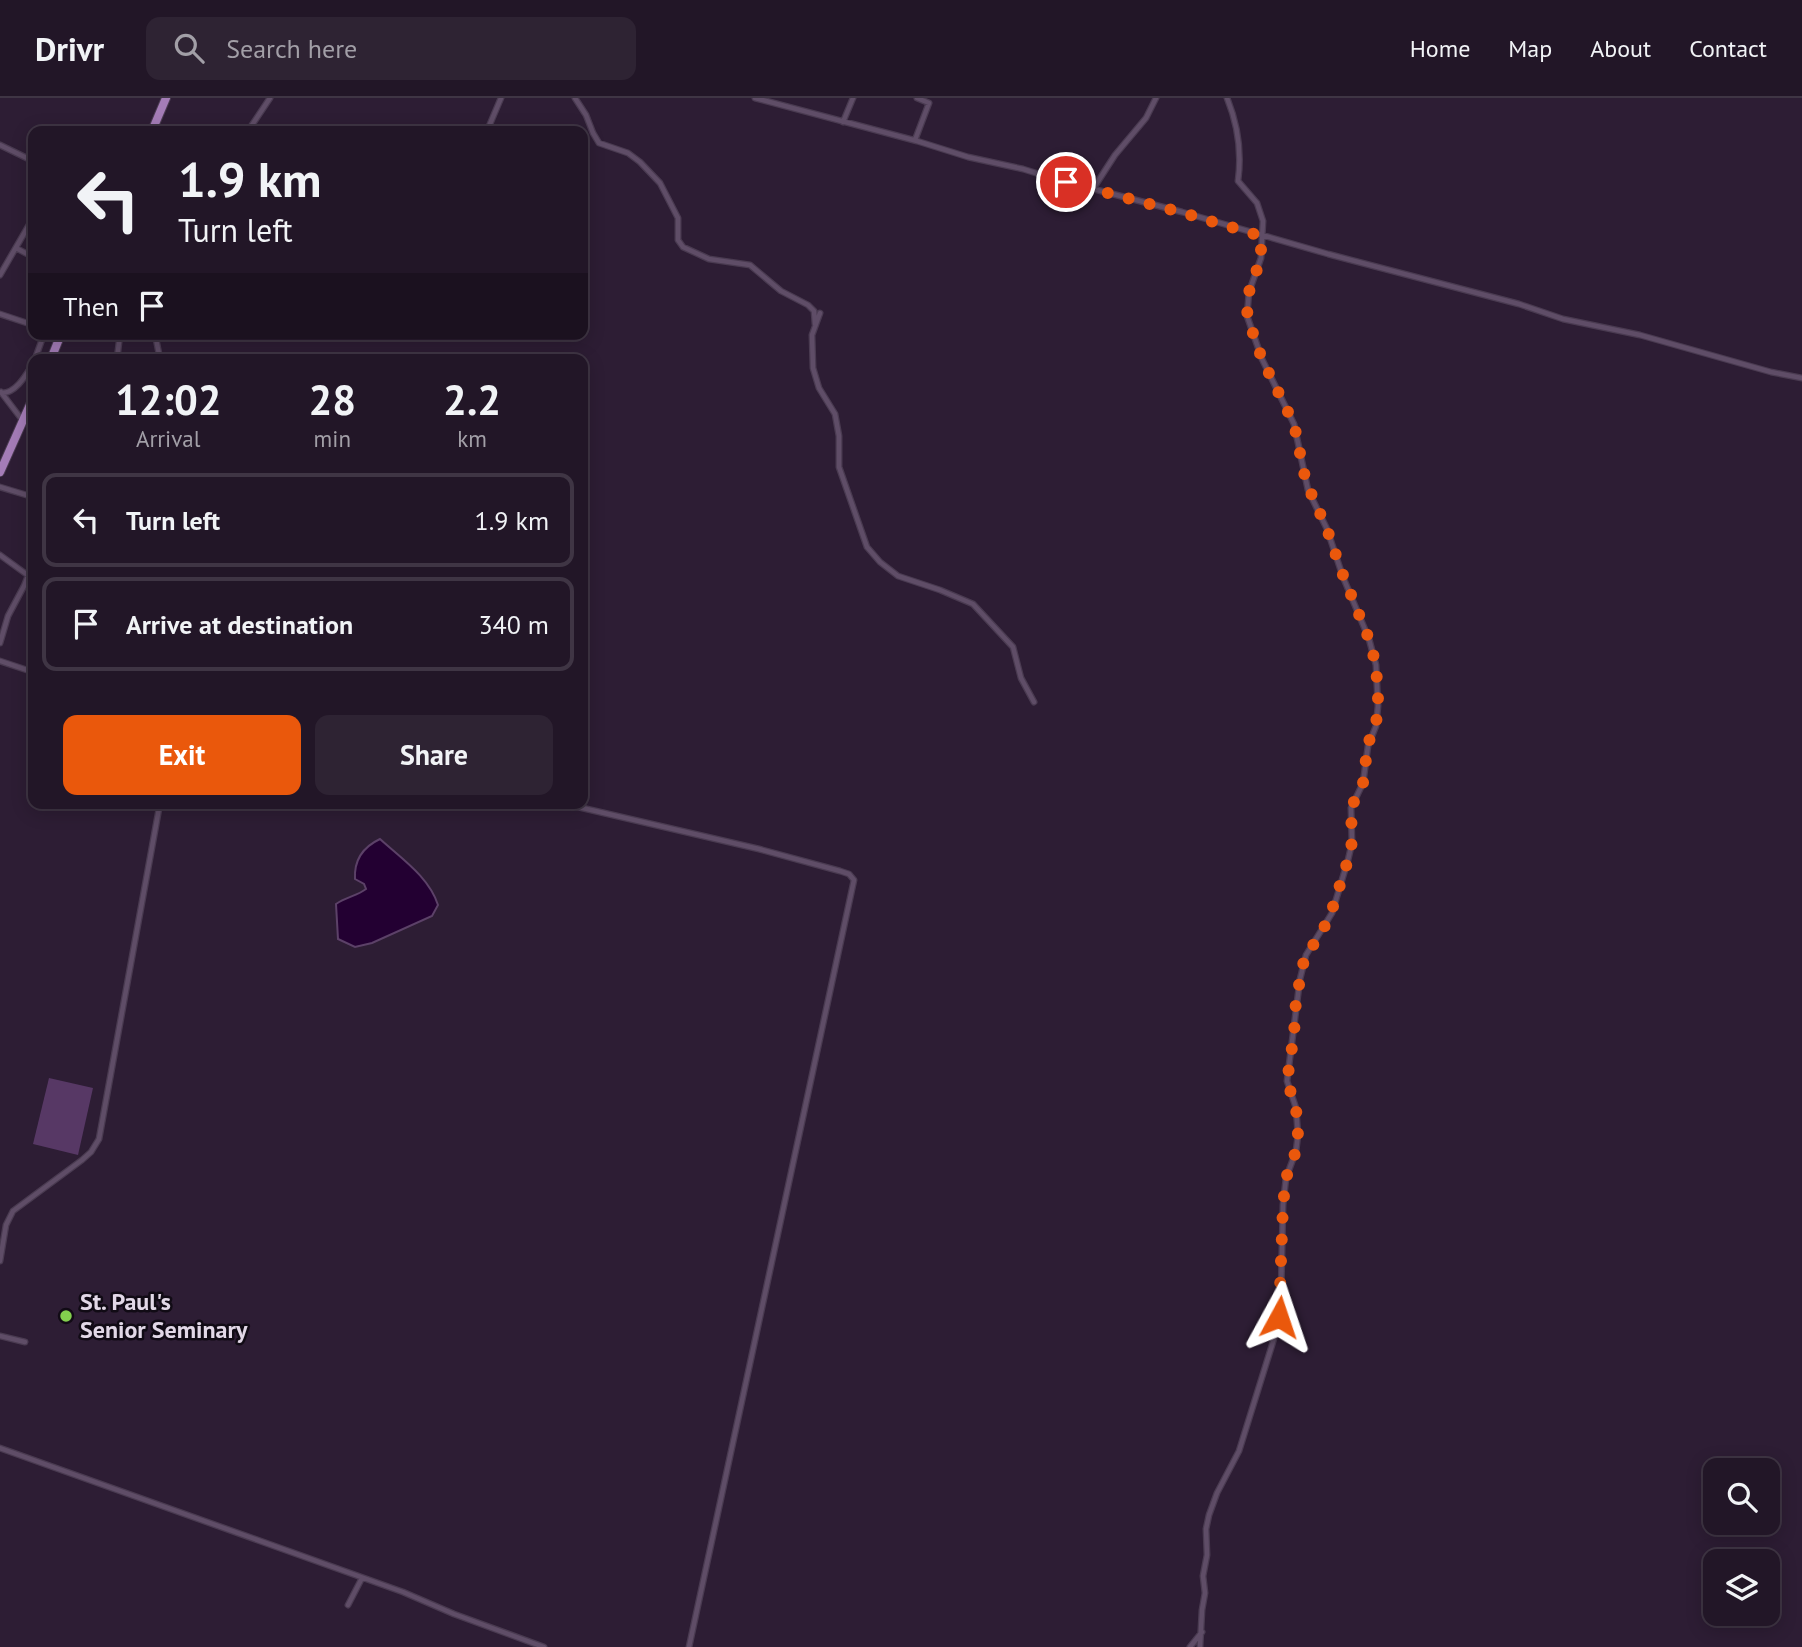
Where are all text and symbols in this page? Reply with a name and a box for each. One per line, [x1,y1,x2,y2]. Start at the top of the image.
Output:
search box [146,17,636,80]
text: Drivr [35,27,104,70]
icon: search [170,29,208,67]
text: Search here [226,32,357,65]
text: Home [1410,33,1470,64]
text: Map [1508,33,1552,64]
text: About [1590,33,1651,64]
text: Contact [1689,33,1767,64]
text: 1.9 km [178,147,322,211]
pin [1036,152,1096,212]
icon: left [63,154,154,245]
icon: arrive [1047,163,1085,201]
text: Turn left [178,209,293,251]
icon: arrive [133,287,171,325]
text: Then [63,290,119,323]
text: 12:02 [115,372,222,427]
text: 28 [308,372,356,427]
text: 2.2 [443,372,501,427]
text: Arrival [136,424,200,453]
text: min [314,424,351,453]
text: km [457,424,487,453]
icon: left [67,501,105,539]
text: Turn left [126,504,220,537]
text: 1.9 km [475,504,549,537]
icon: arrive [67,605,105,643]
text: Arrive at destination [126,608,353,641]
text: 340 m [478,608,549,641]
button: Exit [63,715,301,795]
button: Share [315,715,553,795]
position arrow [1242,1280,1316,1354]
place label: St. Paul's Senior Seminary [80,1286,248,1345]
marker: St. Paul's Senior Seminary [58,1308,74,1324]
map controls [1703,1458,1780,1626]
button: search [1703,1458,1780,1535]
button: layers [1703,1549,1780,1626]

